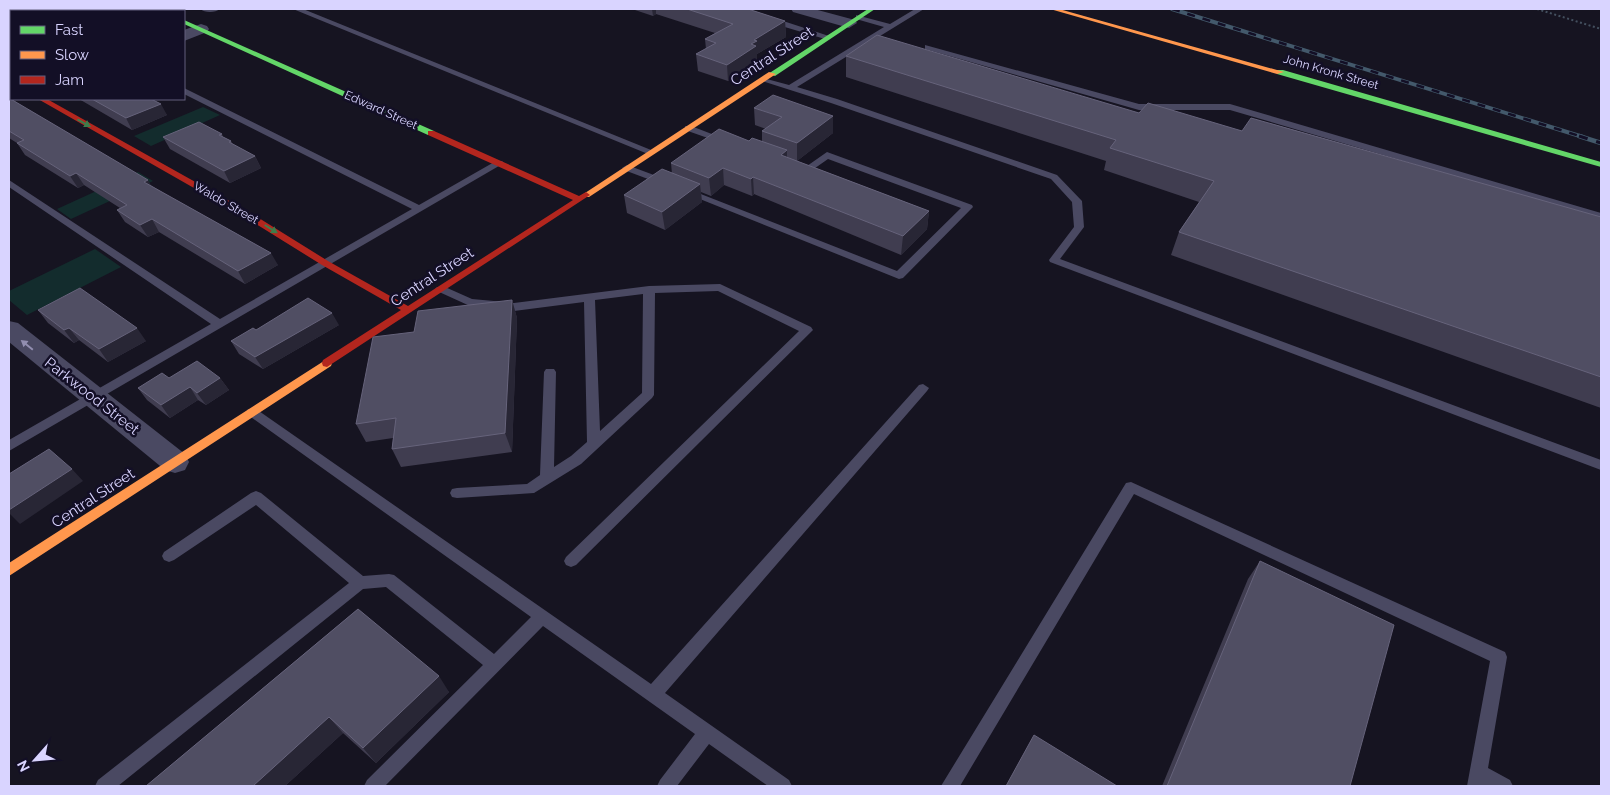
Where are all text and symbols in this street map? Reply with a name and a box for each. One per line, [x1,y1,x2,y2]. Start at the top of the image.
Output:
legend [10,10,185,100]
text: Fast [55,21,83,39]
street label: Central Street [727,23,817,89]
text: Slow [55,46,89,64]
street label: John Kronk Street [1282,52,1380,92]
text: Jam [55,71,84,89]
street label: Edward Street [342,88,420,132]
one-way arrow [77,118,91,127]
street label: Waldo Street [191,179,261,227]
one-way arrow [264,225,277,234]
street label: Central Street [387,244,477,310]
one-way arrow [21,339,34,350]
street label: Parkwood Street [41,353,143,439]
street label: Central Street [48,465,138,531]
north arrow [10,735,60,785]
text: N [14,758,33,774]

